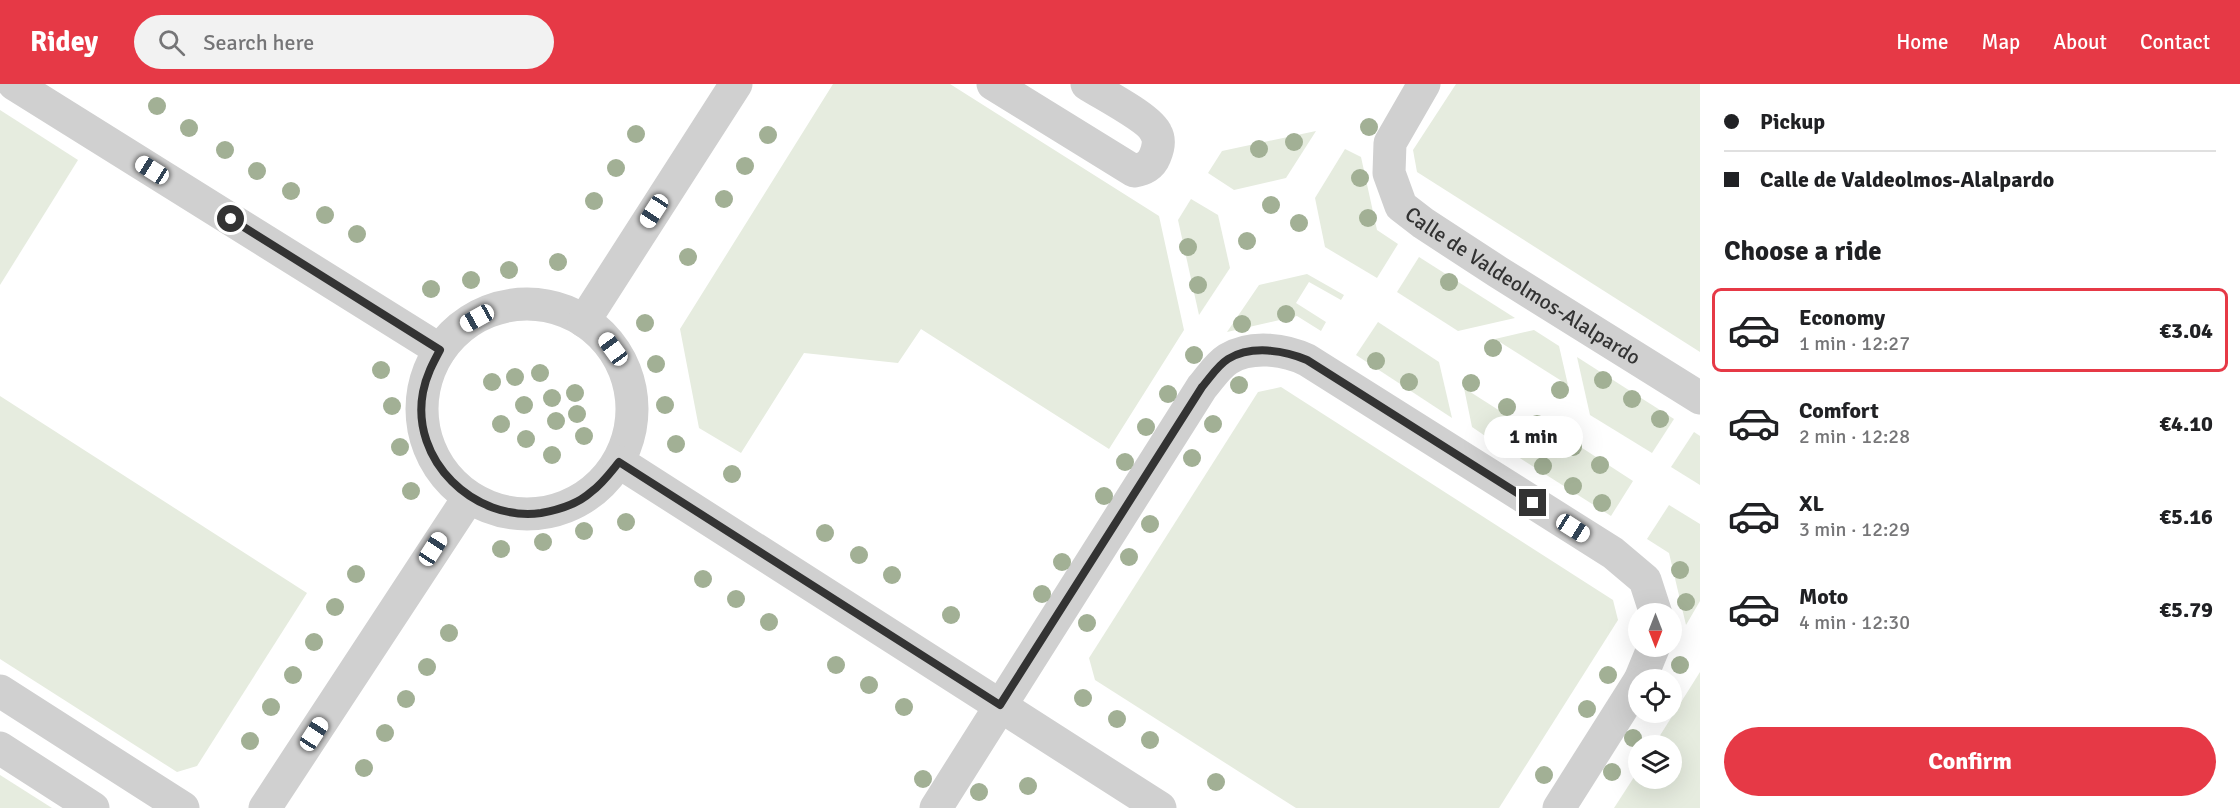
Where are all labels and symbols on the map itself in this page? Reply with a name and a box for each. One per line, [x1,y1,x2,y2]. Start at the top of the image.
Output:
car [132,153,172,187]
car [637,191,671,231]
street label: Calle de Valdeolmos-Alalpardo [1400,201,1645,371]
route start [217,205,244,232]
car [457,301,497,335]
car [595,329,631,369]
callout: 1 min [1484,416,1582,458]
route end [1519,489,1546,516]
car [1553,511,1593,545]
car [416,529,450,569]
north arrow [1628,603,1682,657]
car [297,714,331,754]

